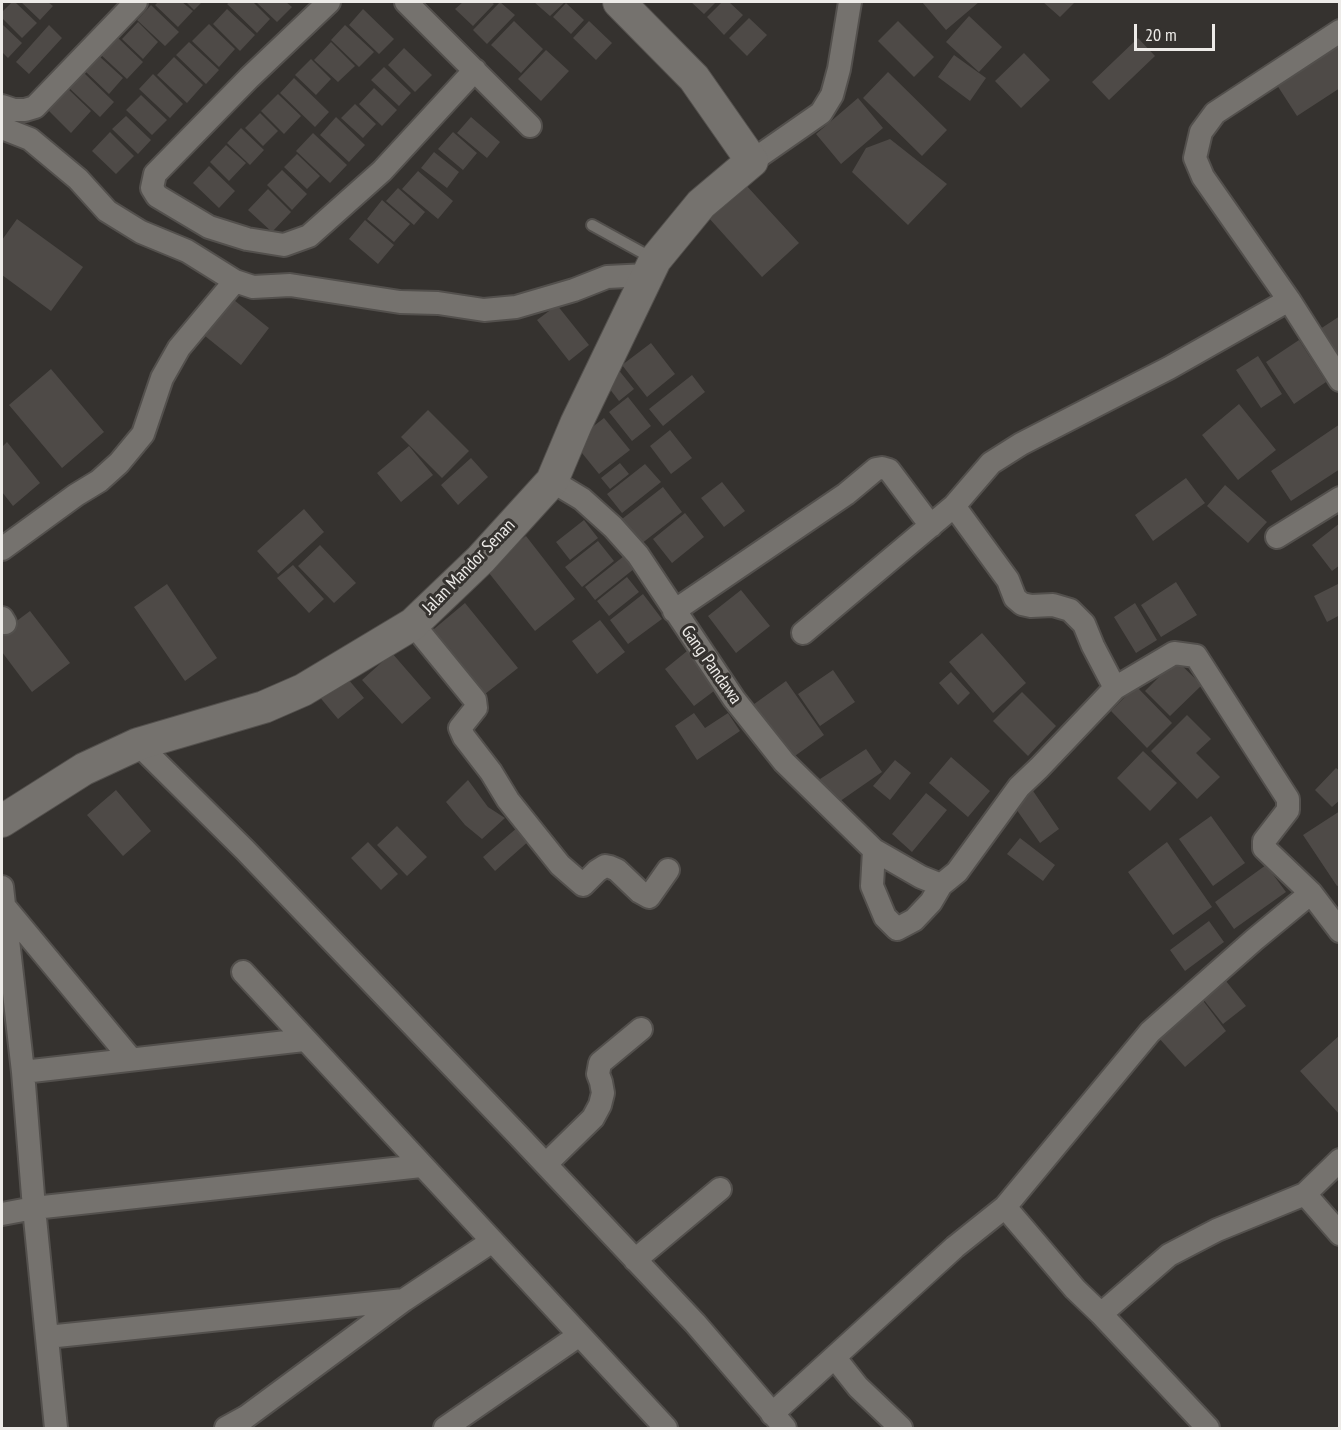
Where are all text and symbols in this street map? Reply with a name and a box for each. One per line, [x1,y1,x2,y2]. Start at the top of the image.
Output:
scale bar [1137,12,1218,50]
text: 20 m [1145,23,1177,46]
street label: Jalan Mandor Senan [418,515,520,619]
street label: Gang Pandawa [676,621,746,709]

